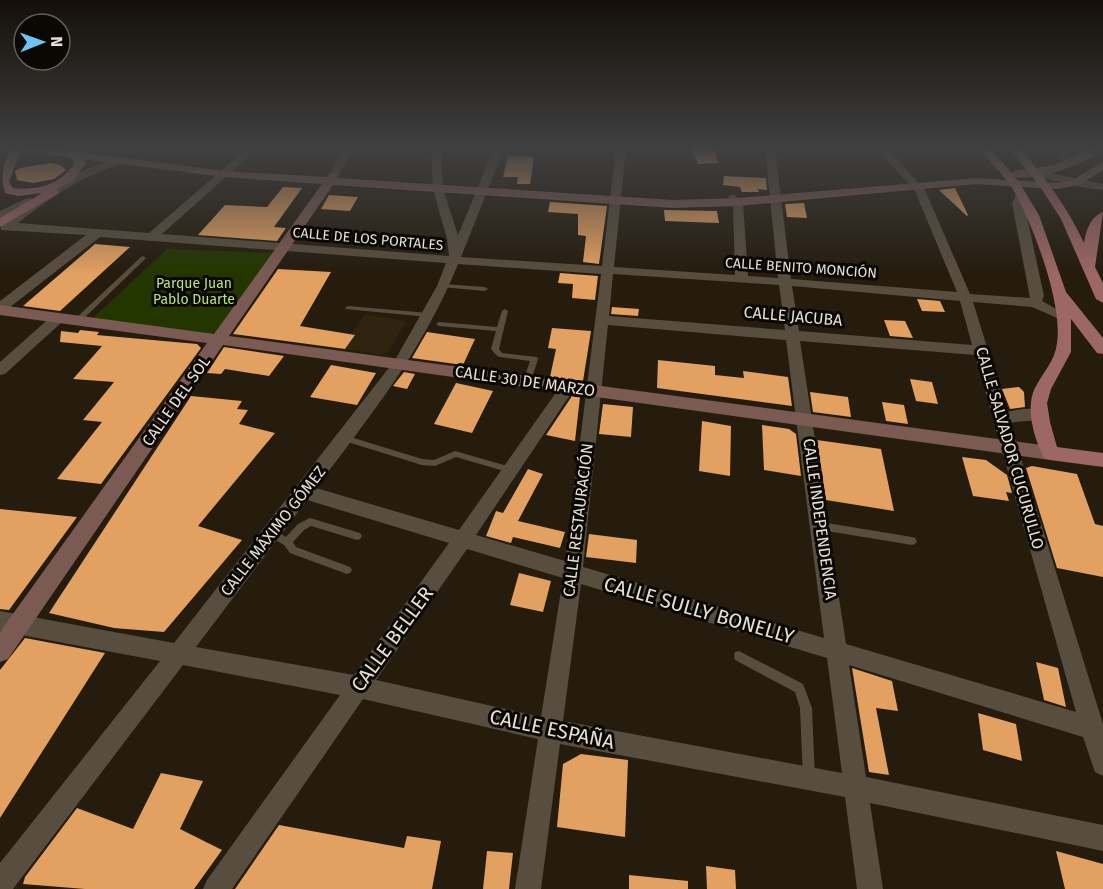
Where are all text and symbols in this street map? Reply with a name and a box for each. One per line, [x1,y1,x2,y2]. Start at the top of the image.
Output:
north arrow [12,12,72,72]
text: N [47,36,66,47]
street label: CALLE DE LOS PORTALES [292,224,444,254]
street label: CALLE BENITO MONCIÓN [725,253,878,282]
park label: Parque Juan Pablo Duarte [153,275,235,308]
street label: CALLE JACUBA [743,302,844,330]
street label: CALLE SALVADOR CUCURULLO [972,345,1048,551]
street label: CALLE DEL SOL [138,352,214,450]
street label: CALLE 30 DE MARZO [454,362,596,400]
street label: CALLE INDEPENDENCIA [799,437,841,602]
street label: CALLE RESTAURACIÓN [558,442,597,598]
street label: CALLE MÁXIMO GÓMEZ [216,462,330,600]
street label: CALLE SULLY BONELLY [601,571,797,649]
street label: CALLE BELLER [346,582,438,696]
street label: CALLE ESPAÑA [487,704,617,754]

